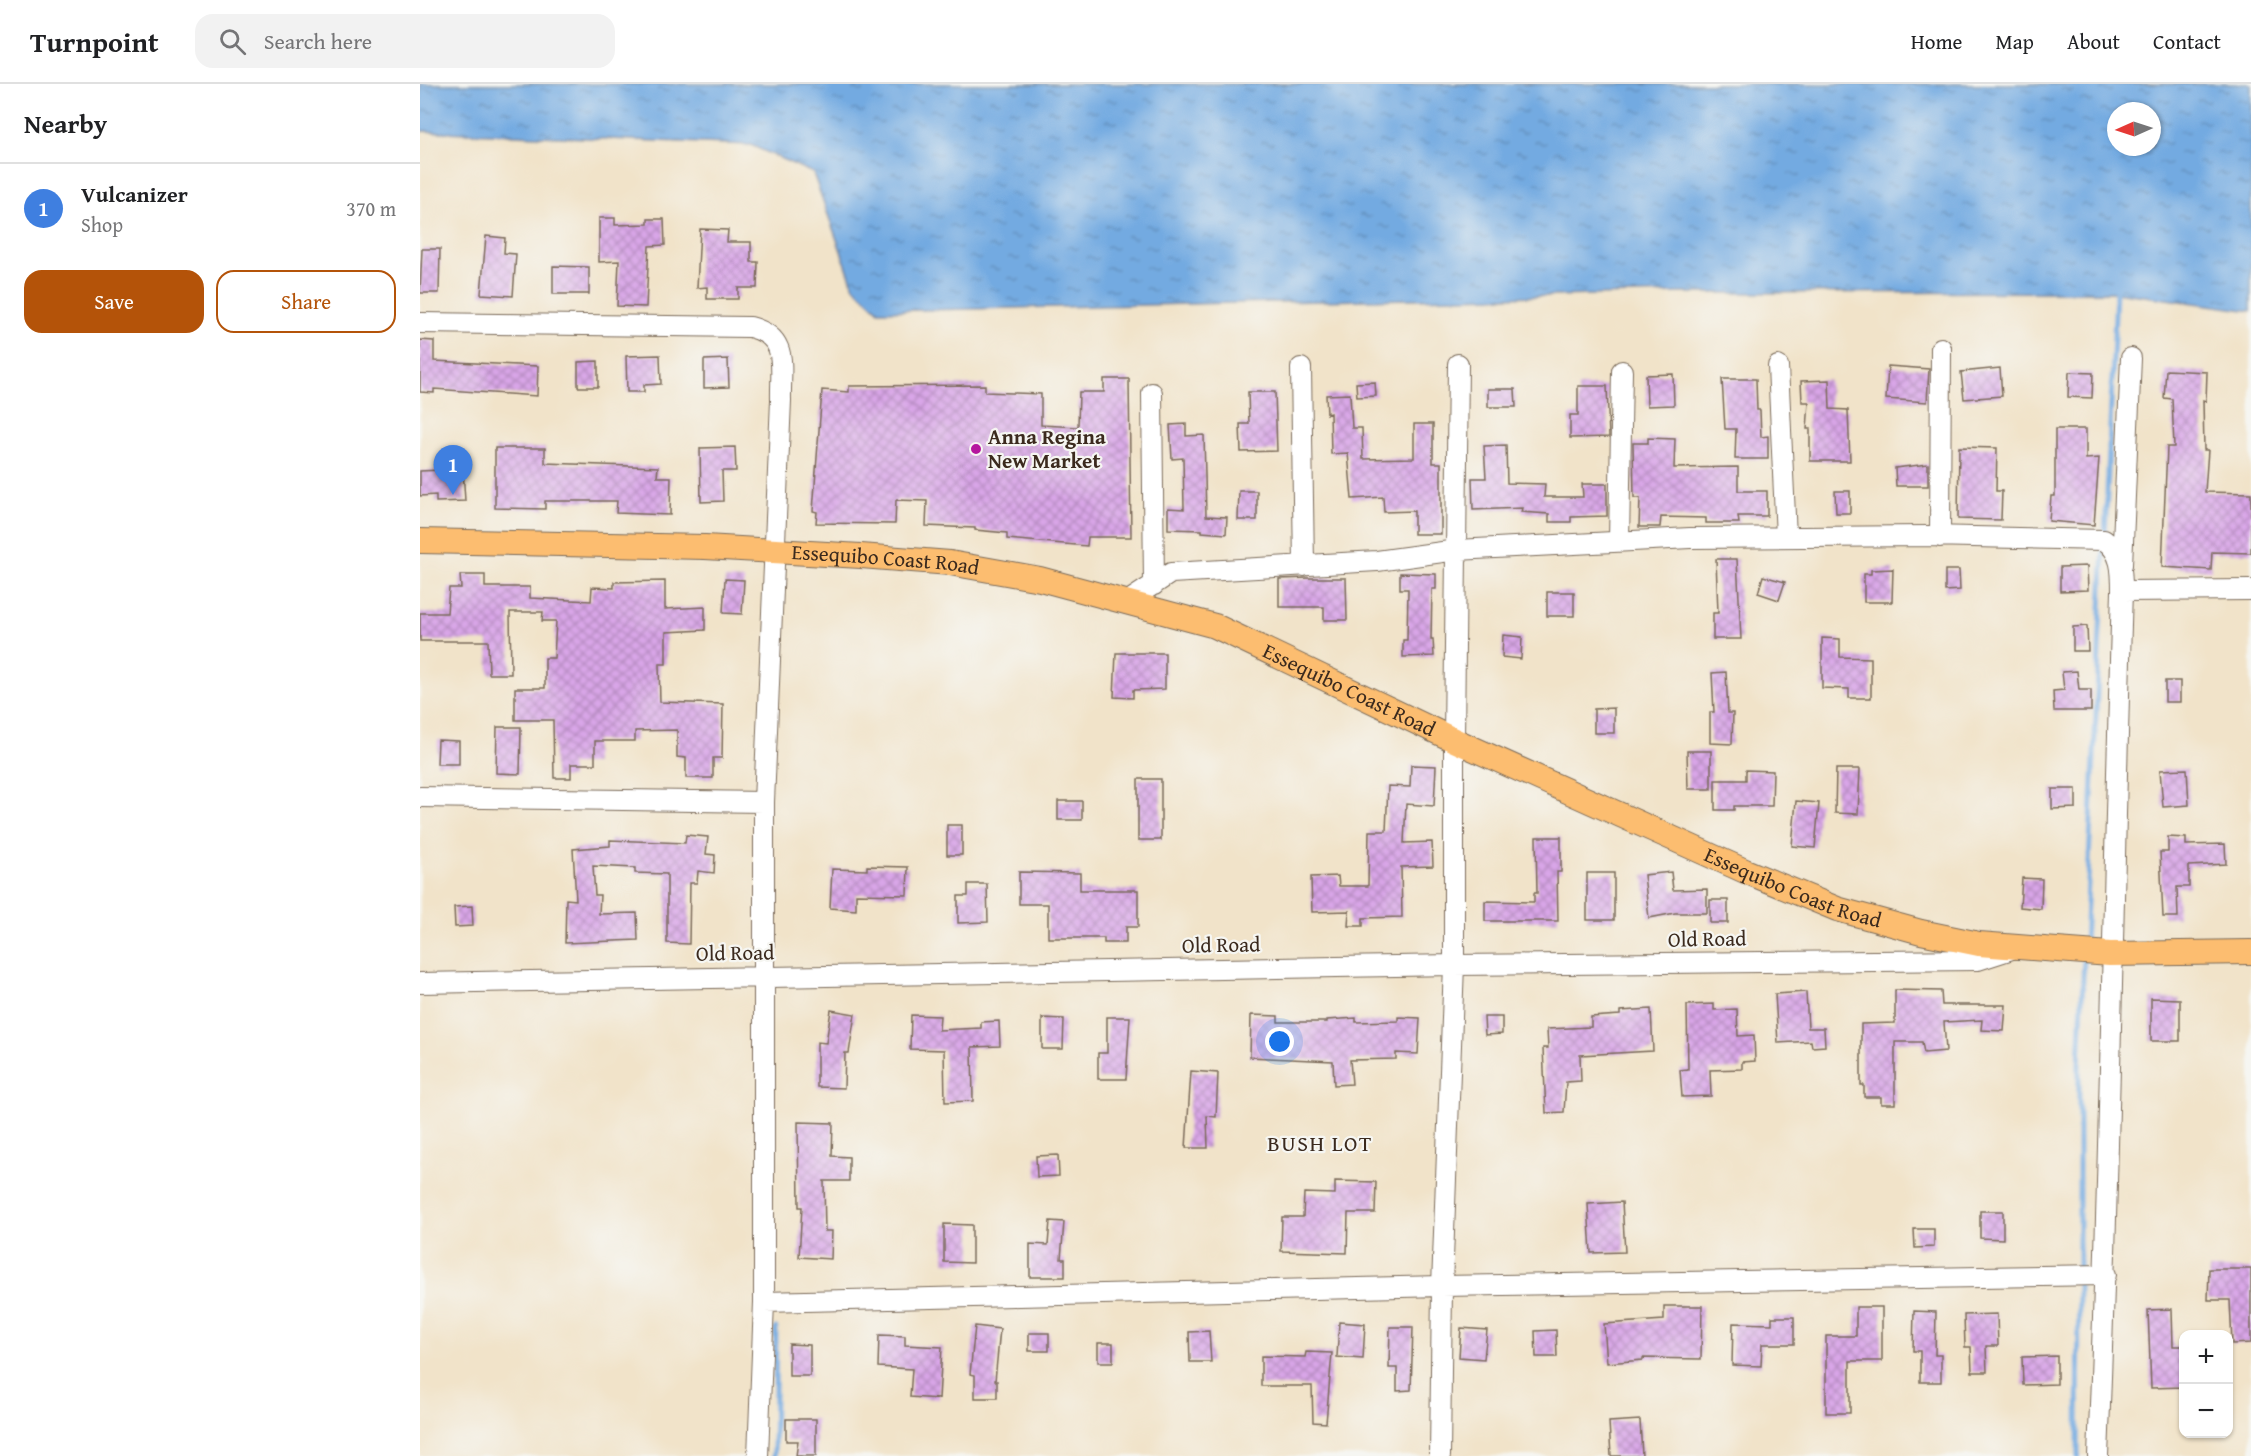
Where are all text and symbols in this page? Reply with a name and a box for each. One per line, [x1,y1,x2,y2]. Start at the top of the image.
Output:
search box [195,14,615,68]
text: Turnpoint [30,21,159,62]
icon: search [216,25,249,58]
text: Search here [264,25,372,57]
text: Home [1911,26,1962,57]
text: Map [1995,26,2034,57]
text: About [2067,26,2120,57]
text: Contact [2153,26,2221,57]
north arrow [2107,102,2161,156]
text: Nearby [24,104,107,143]
text: Vulcanizer [81,178,188,210]
text: 1 [38,194,49,223]
text: 370 m [346,194,396,223]
text: Shop [81,210,123,239]
button: Save [24,270,204,333]
button: Share [216,270,396,333]
place label: Anna Regina New Market [988,421,1106,476]
marker: Anna Regina New Market [969,442,983,456]
pin: 1 [434,446,472,495]
street label: Essequibo Coast Road [791,536,983,583]
street label: Essequibo Coast Road [1258,635,1442,744]
street label: Essequibo Coast Road [1699,839,1886,936]
street label: Old Road [1668,922,1747,955]
street label: Old Road [1182,928,1261,961]
street label: Old Road [696,936,775,969]
your location [1265,1027,1294,1056]
district label: BUSH LOT [1267,1127,1373,1159]
map controls [2179,1330,2233,1438]
button: + [2179,1330,2233,1384]
button: − [2179,1384,2233,1438]

